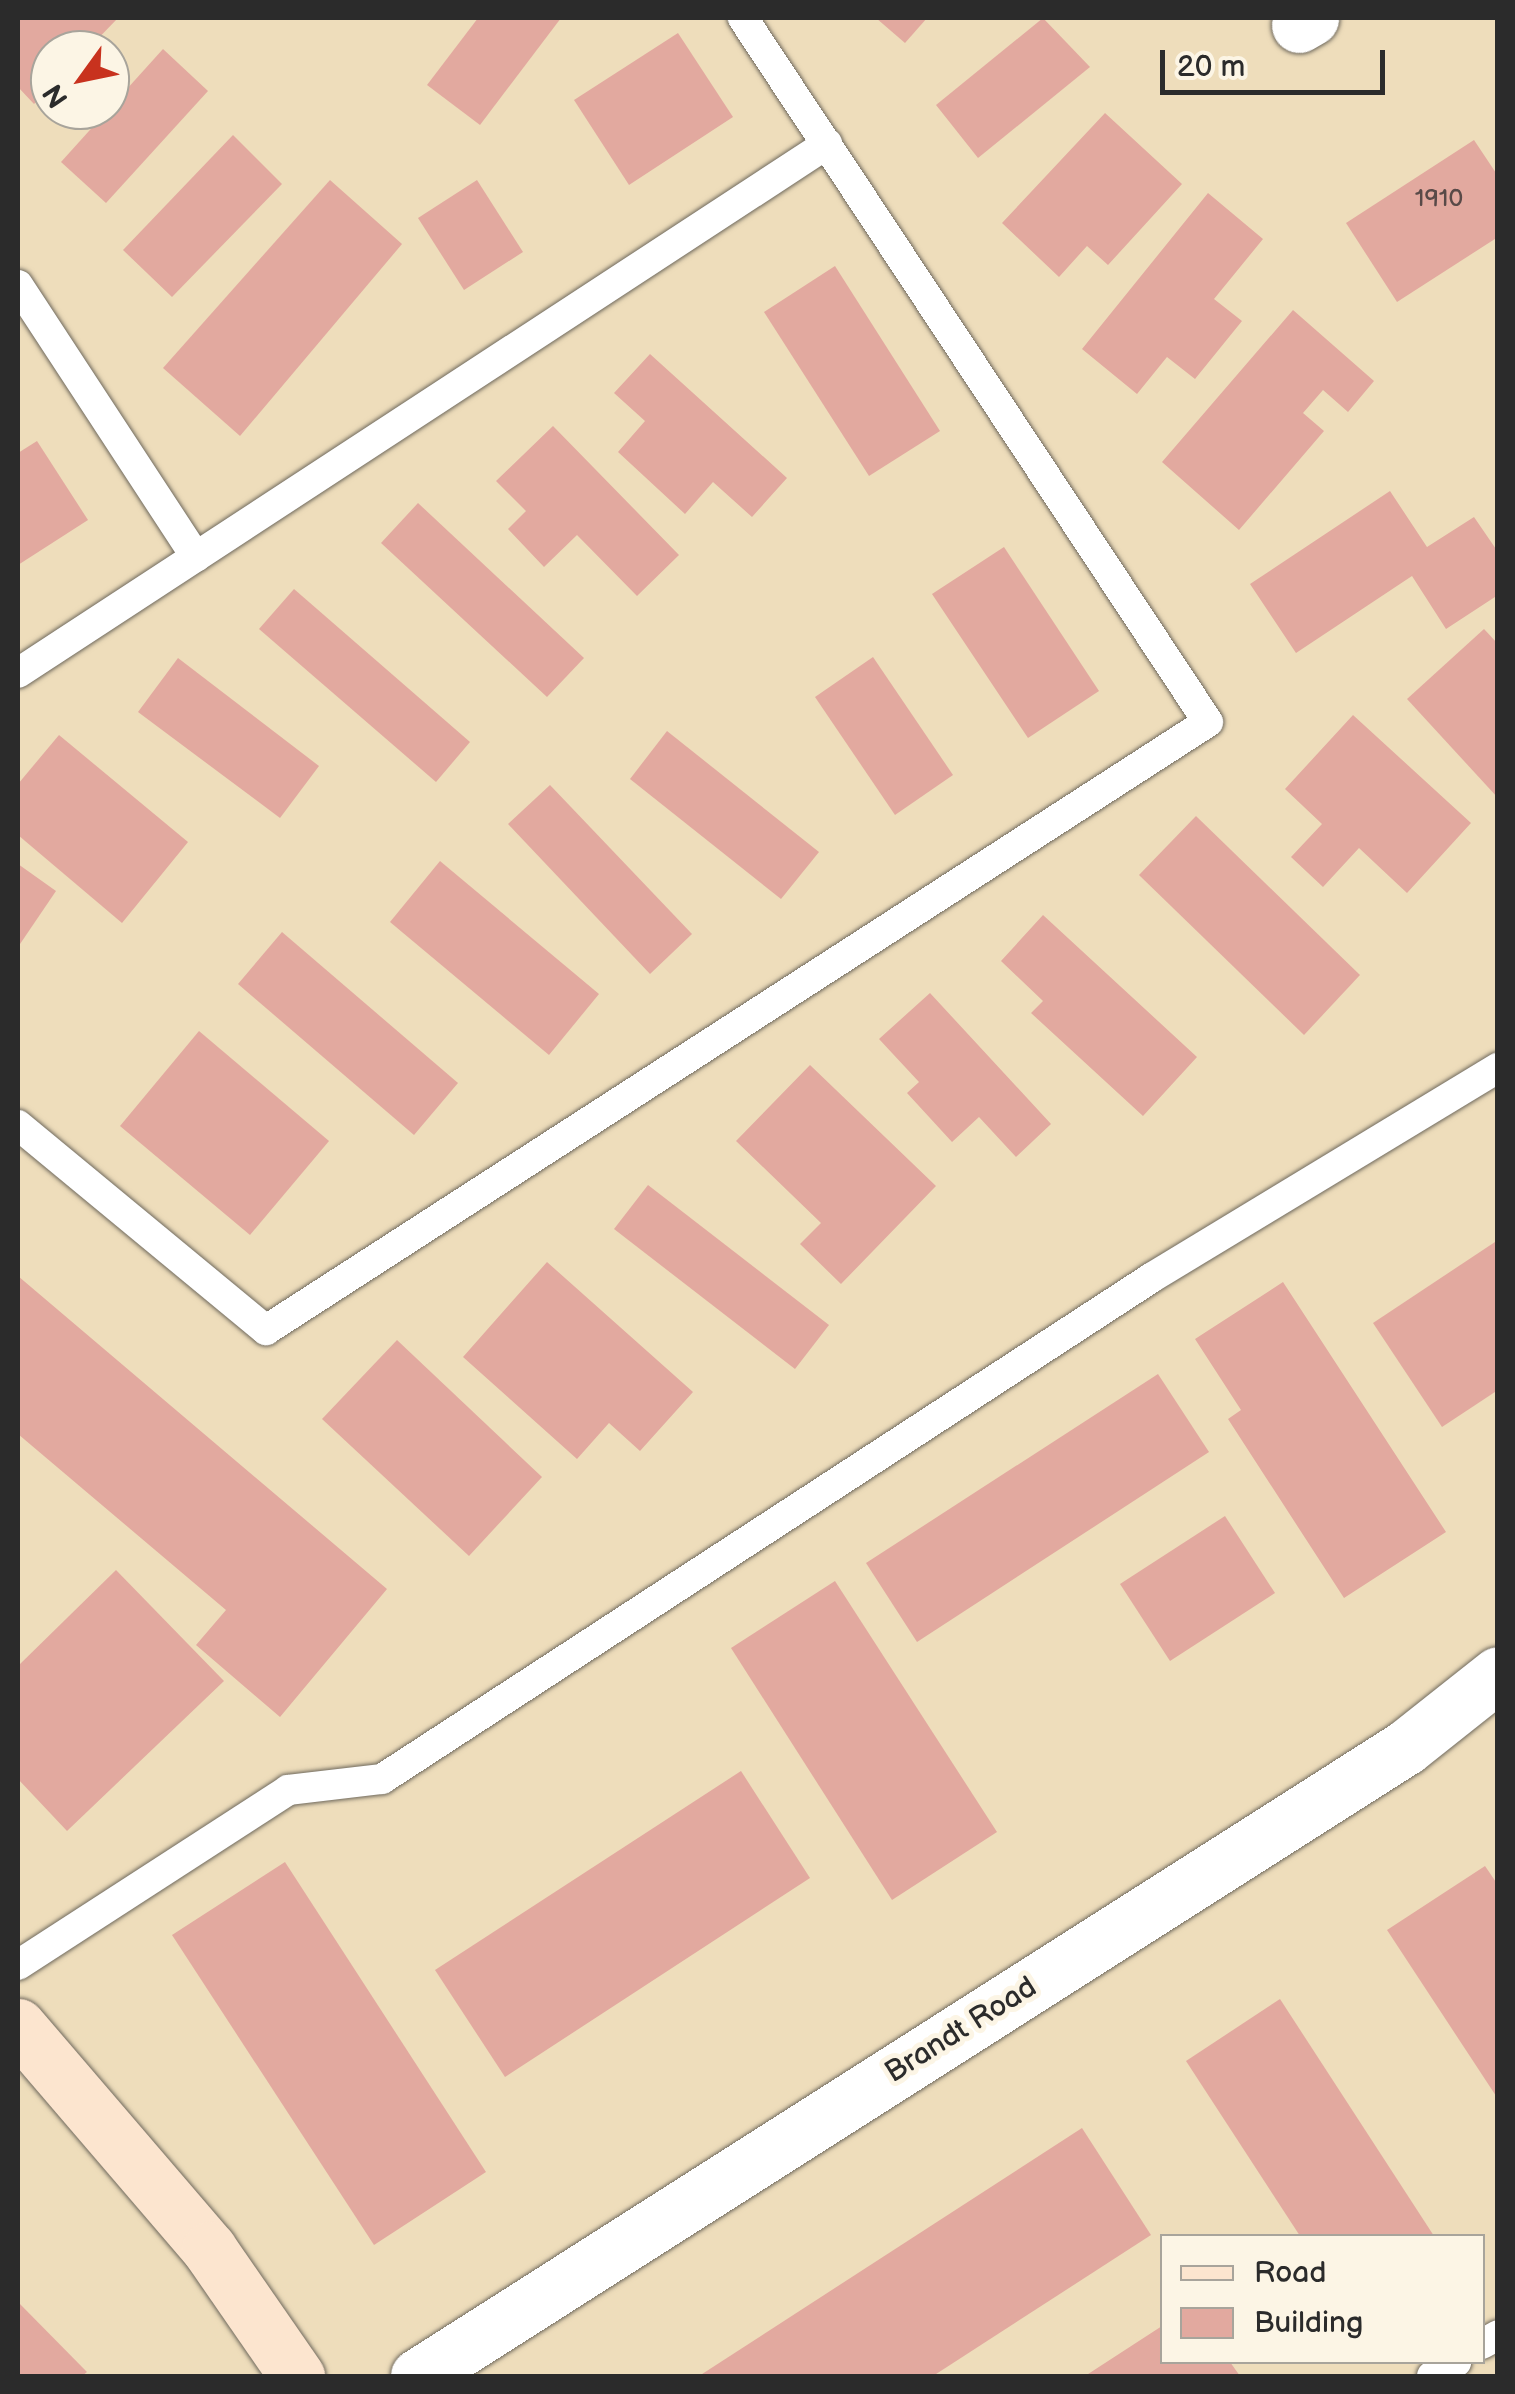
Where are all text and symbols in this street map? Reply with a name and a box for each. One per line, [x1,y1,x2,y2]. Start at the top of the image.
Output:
north arrow [30,30,130,130]
scale bar [1165,30,1390,92]
text: 20 m [1177,49,1245,85]
text: N [37,78,76,113]
house number: 1910 [1415,184,1463,214]
street label: Brandt Road [879,1969,1043,2091]
legend [1160,2234,1485,2364]
text: Road [1254,2255,1327,2291]
text: Building [1254,2305,1363,2341]

